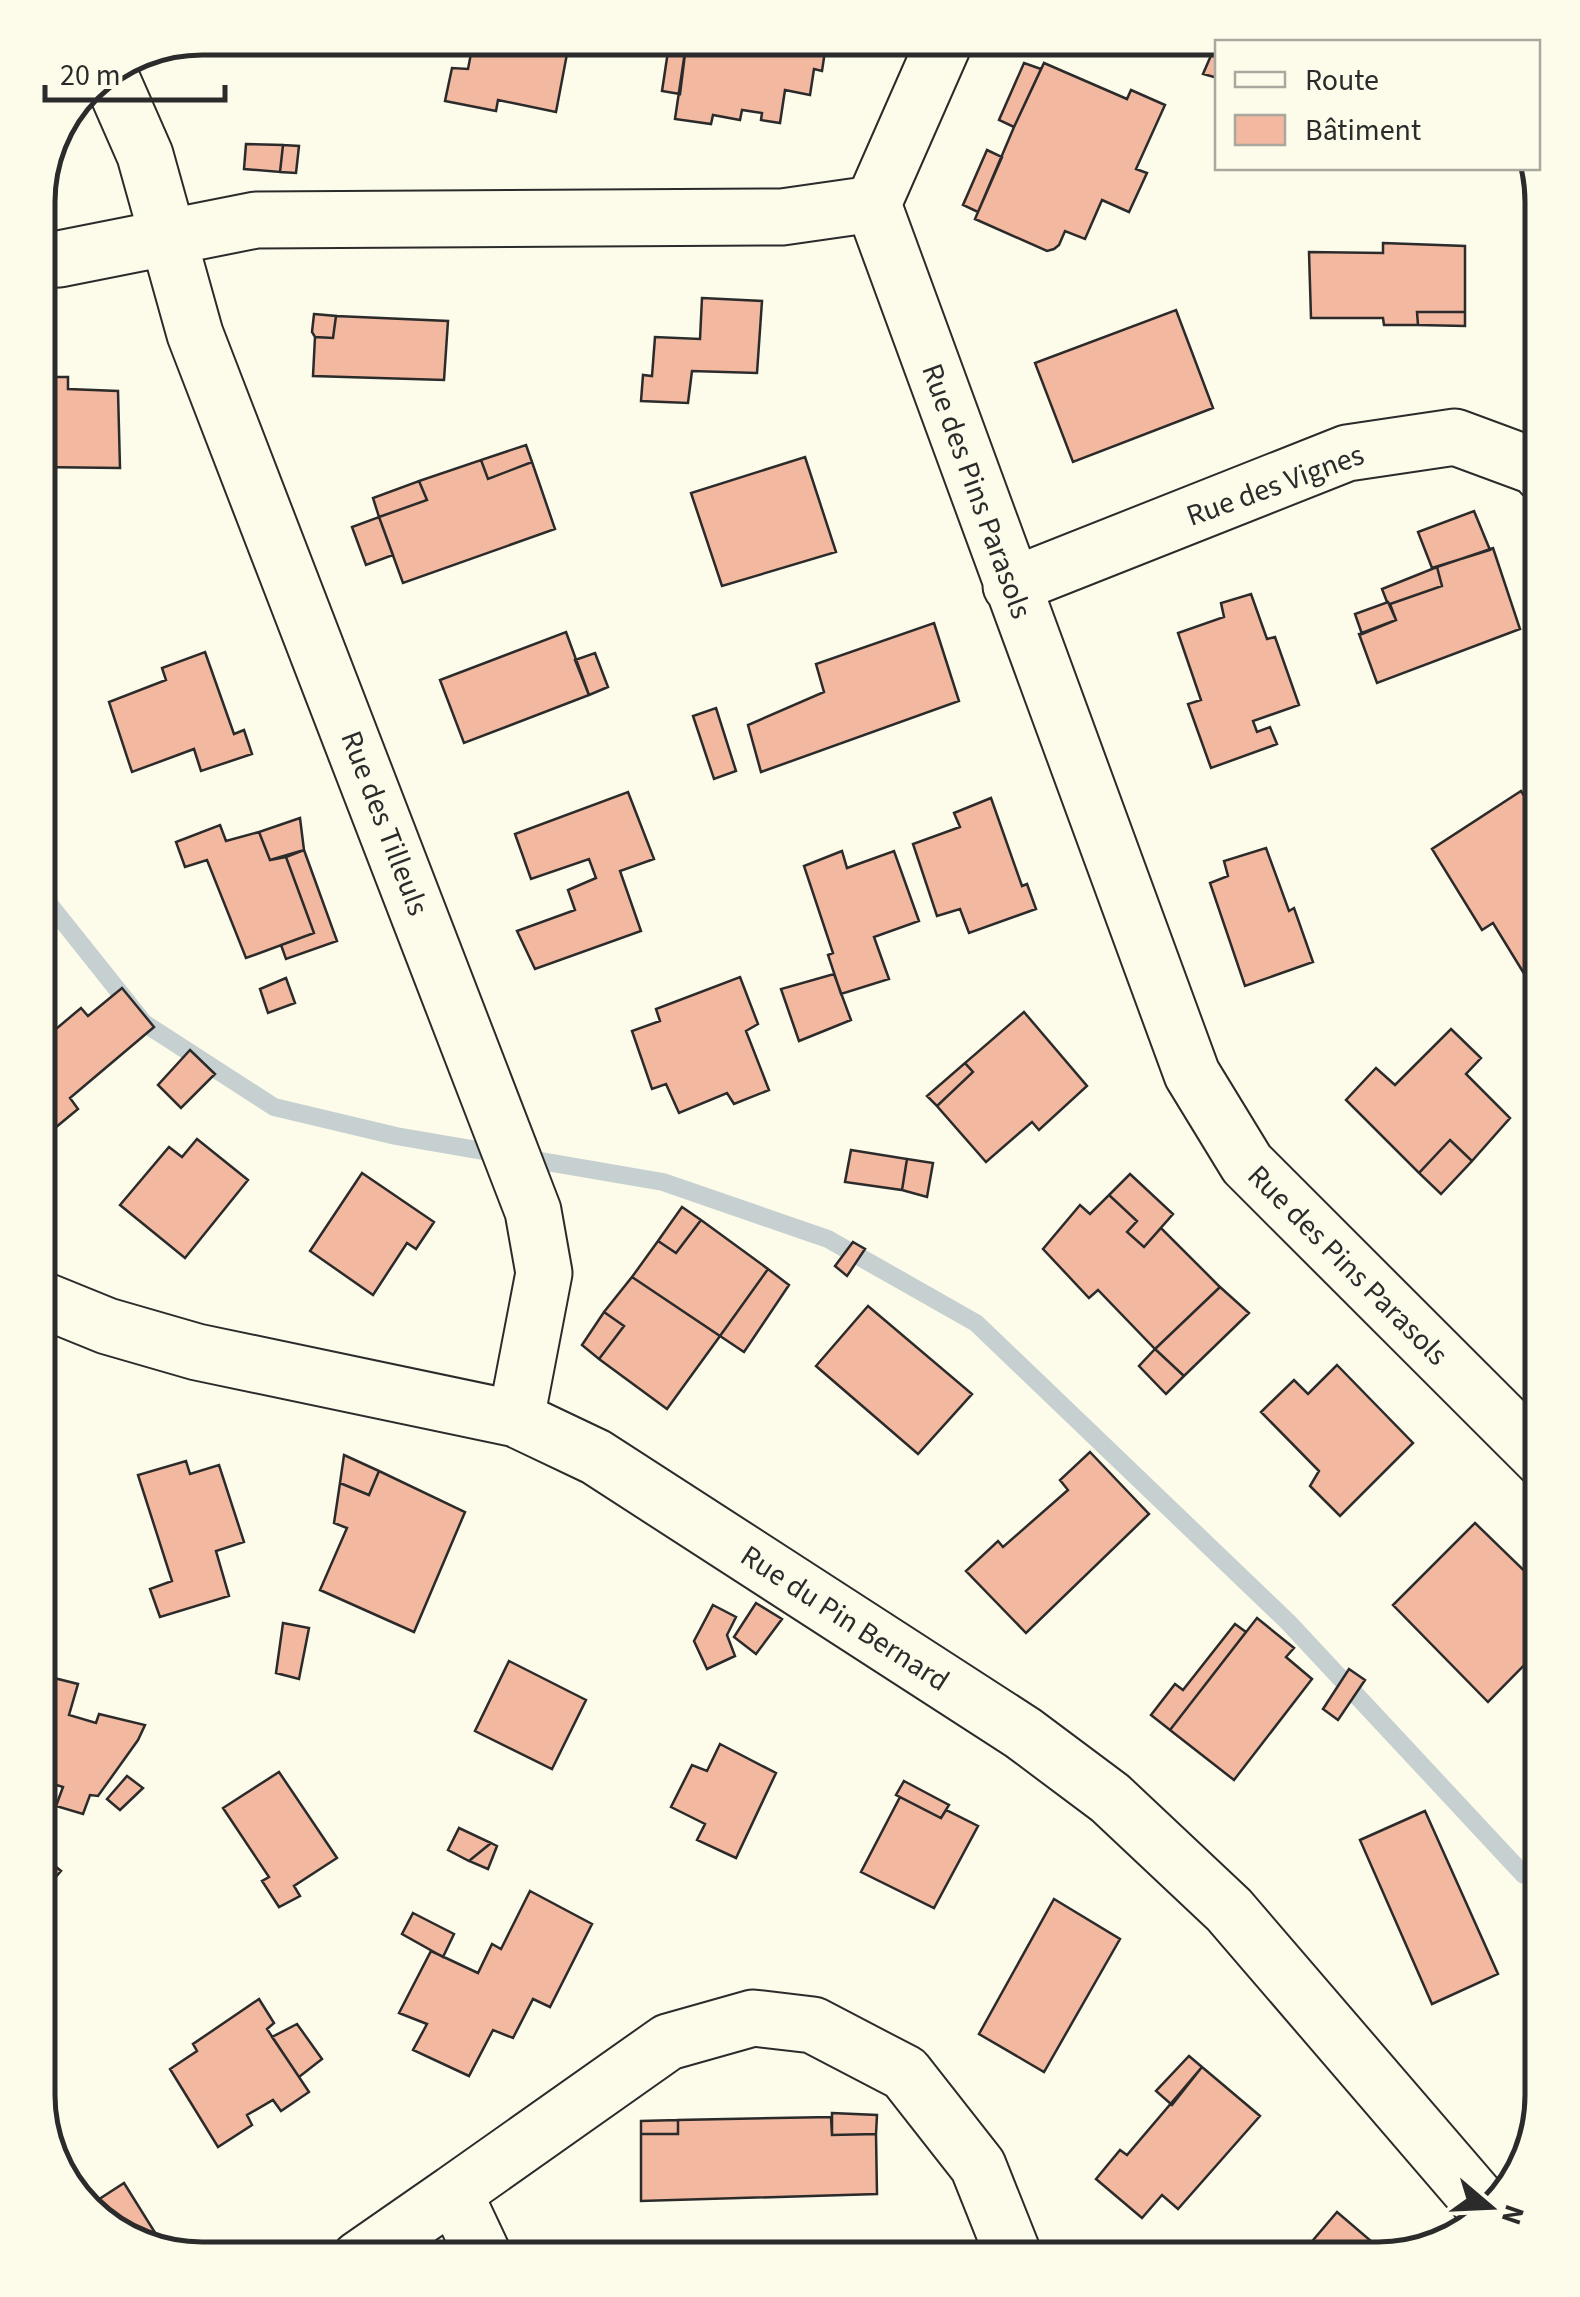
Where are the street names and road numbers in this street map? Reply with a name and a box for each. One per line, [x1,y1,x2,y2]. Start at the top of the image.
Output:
street label: Rue des Pins Parasols [910,358,1043,625]
street label: Rue des Vignes [1180,433,1370,538]
street label: Rue des Tilleuls [330,725,439,922]
street label: Rue des Pins Parasols [1238,1155,1458,1375]
street label: Rue du Pin Bernard [732,1535,958,1702]

